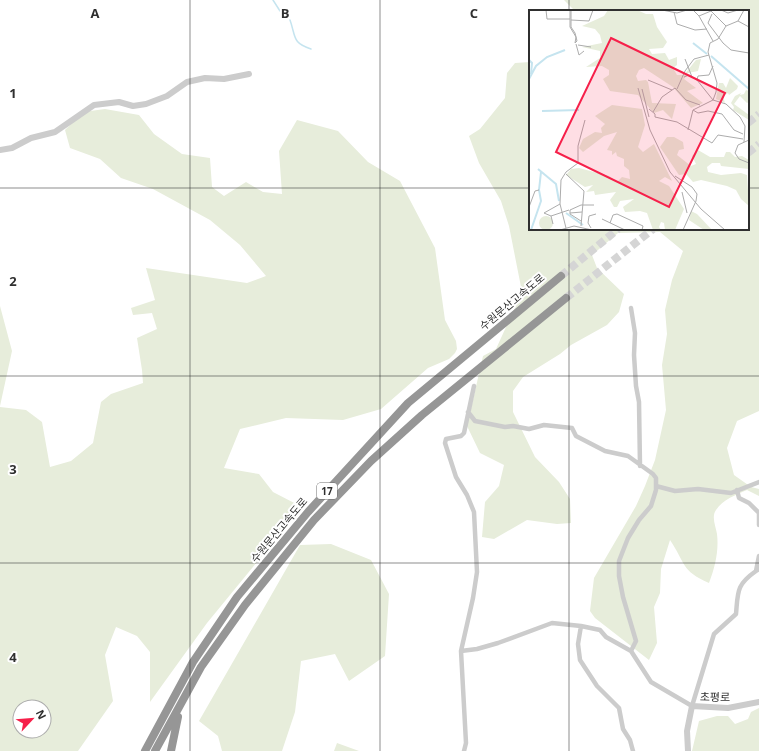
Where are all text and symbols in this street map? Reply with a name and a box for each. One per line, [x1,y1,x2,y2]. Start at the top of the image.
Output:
text: A [91,4,100,22]
text: B [281,4,290,22]
text: C [470,4,478,22]
inset map [529,10,749,230]
text: 1 [9,84,17,102]
street label: 수원문산고속도로 [476,270,548,333]
text: 2 [9,272,17,290]
text: 3 [9,460,17,478]
road number: 17 [317,483,337,499]
street label: 수원문산고속도로 [247,494,310,566]
text: 4 [9,648,17,666]
street label: 초평로 [700,689,730,704]
north arrow [12,699,52,739]
text: N [33,707,50,722]

